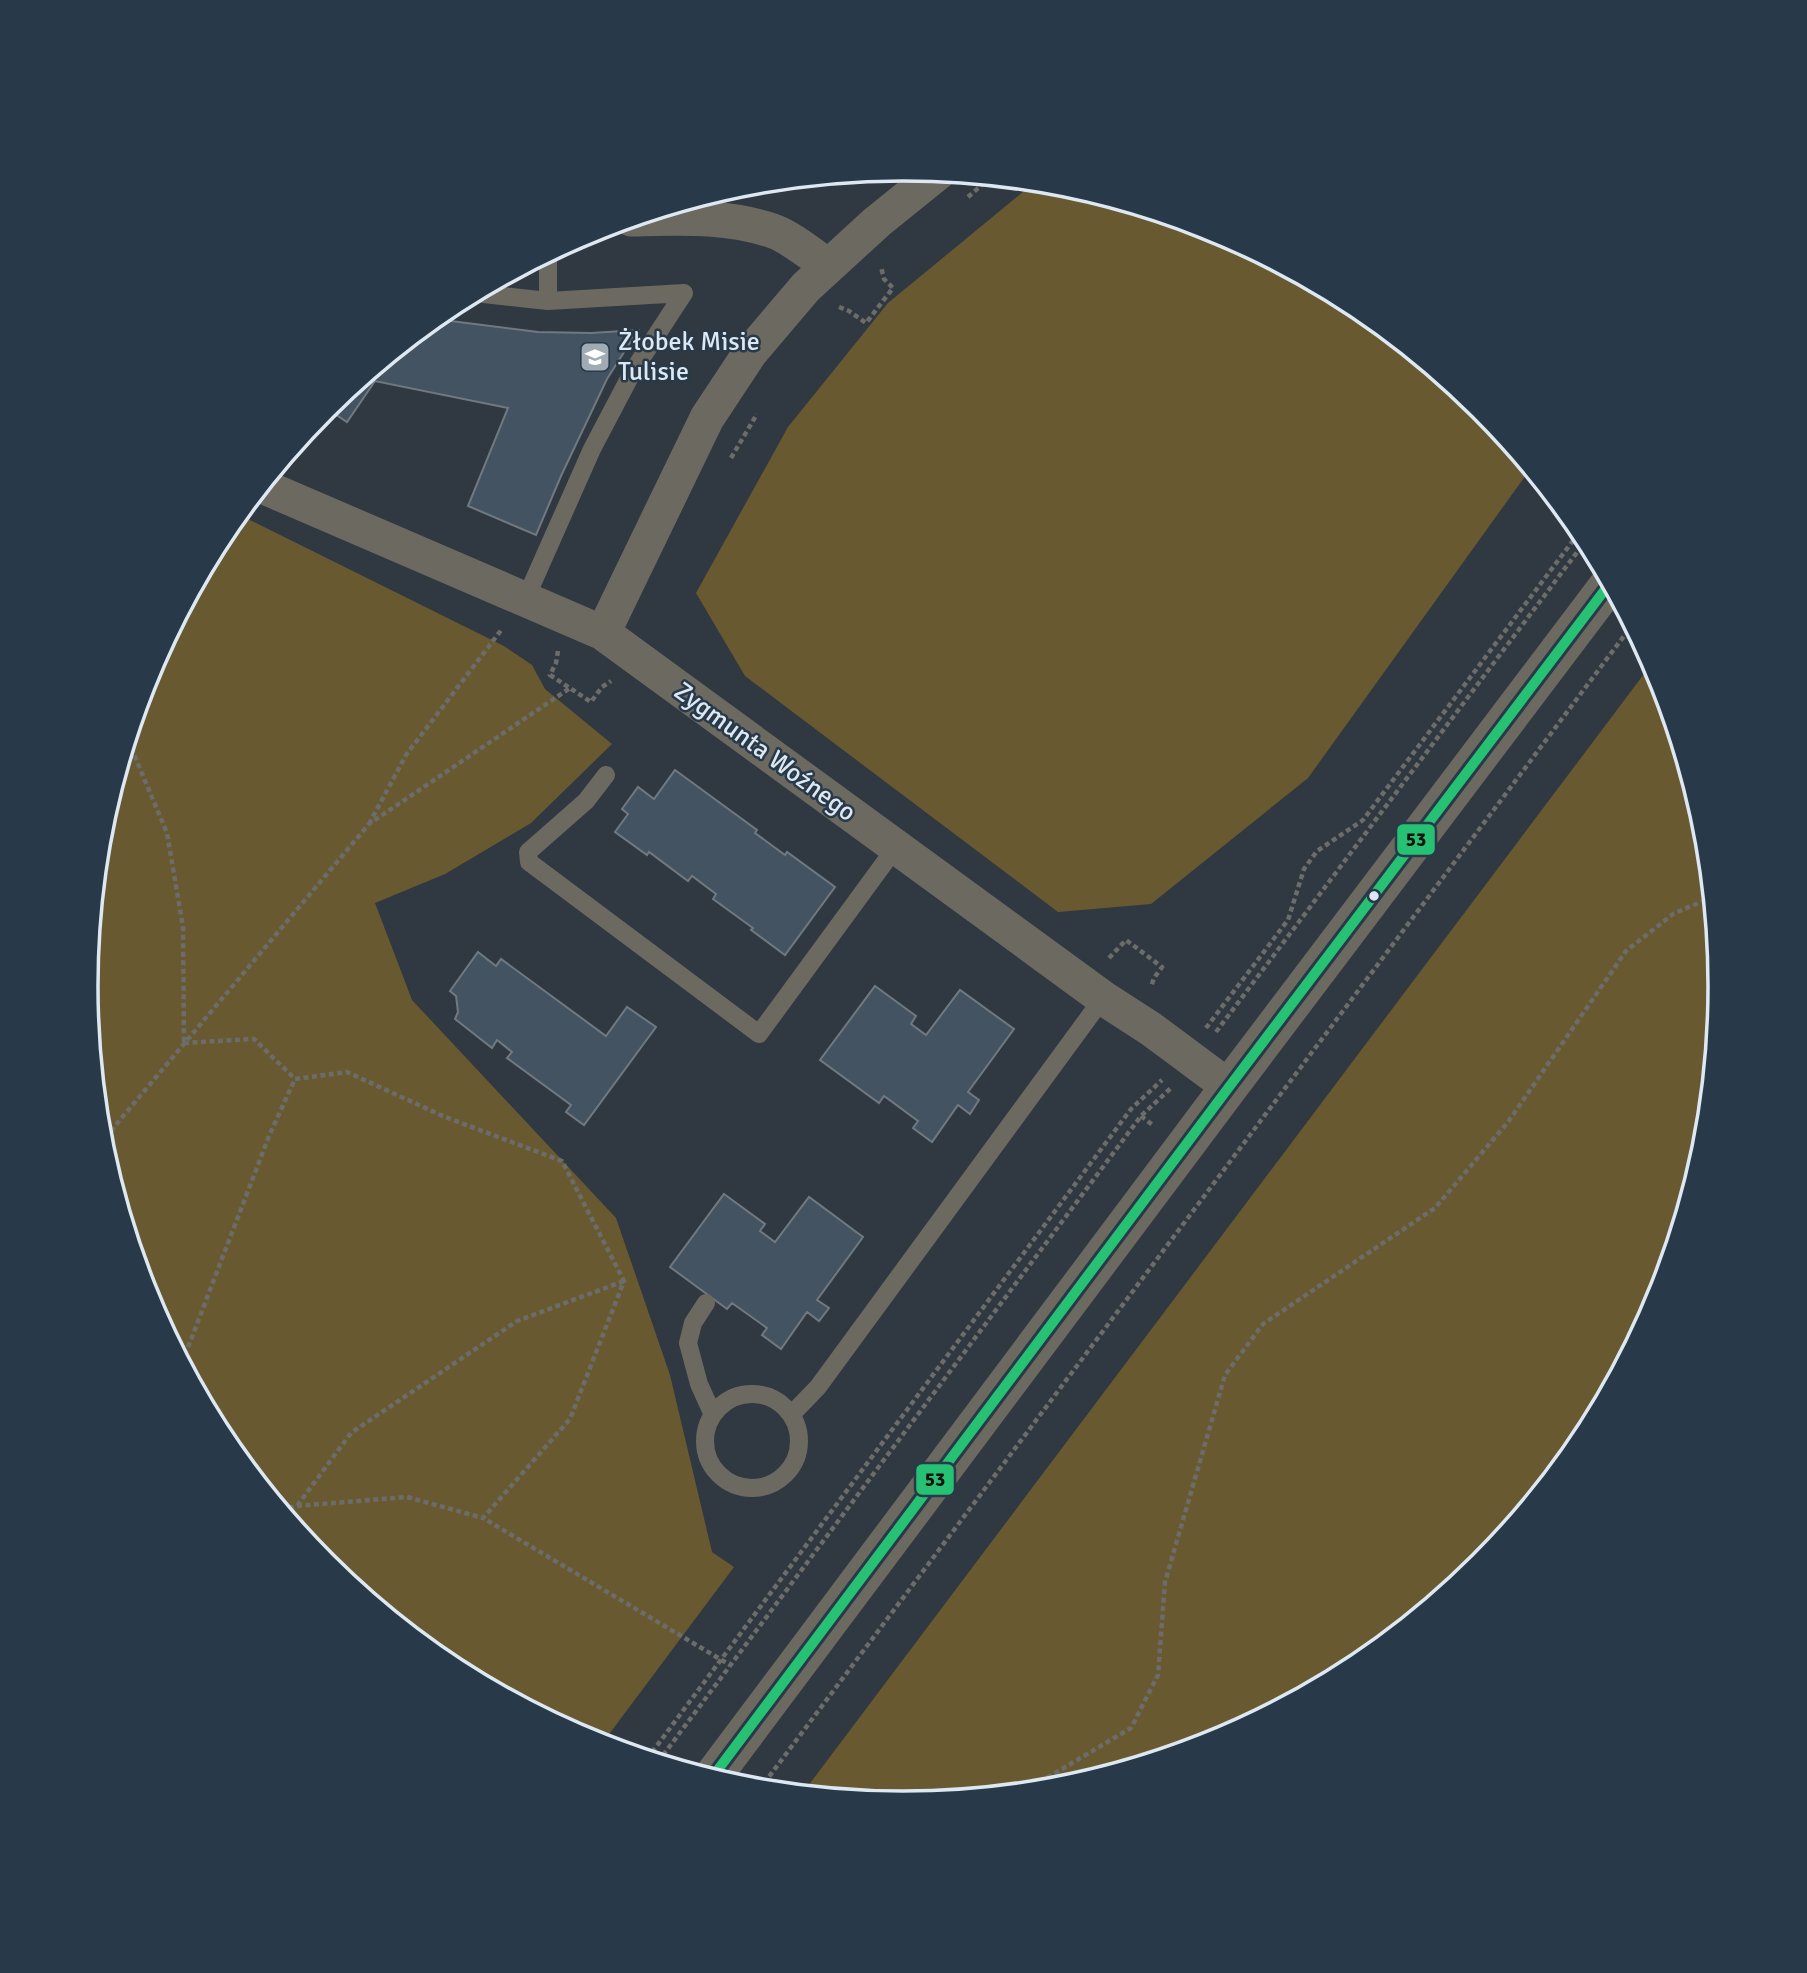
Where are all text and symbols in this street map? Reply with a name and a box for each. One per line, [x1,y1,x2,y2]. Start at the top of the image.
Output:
place label: Żłobek Misie Tulisie [618,326,760,388]
school or university icon: Żłobek Misie Tulisie [578,340,612,374]
street label: Zygmunta Woźnego [668,675,862,829]
line badge: 53 [1396,823,1436,856]
text: 53 [1406,828,1426,852]
unlabelled marker [1367,889,1381,903]
line badge: 53 [915,1463,955,1496]
text: 53 [925,1468,945,1492]

